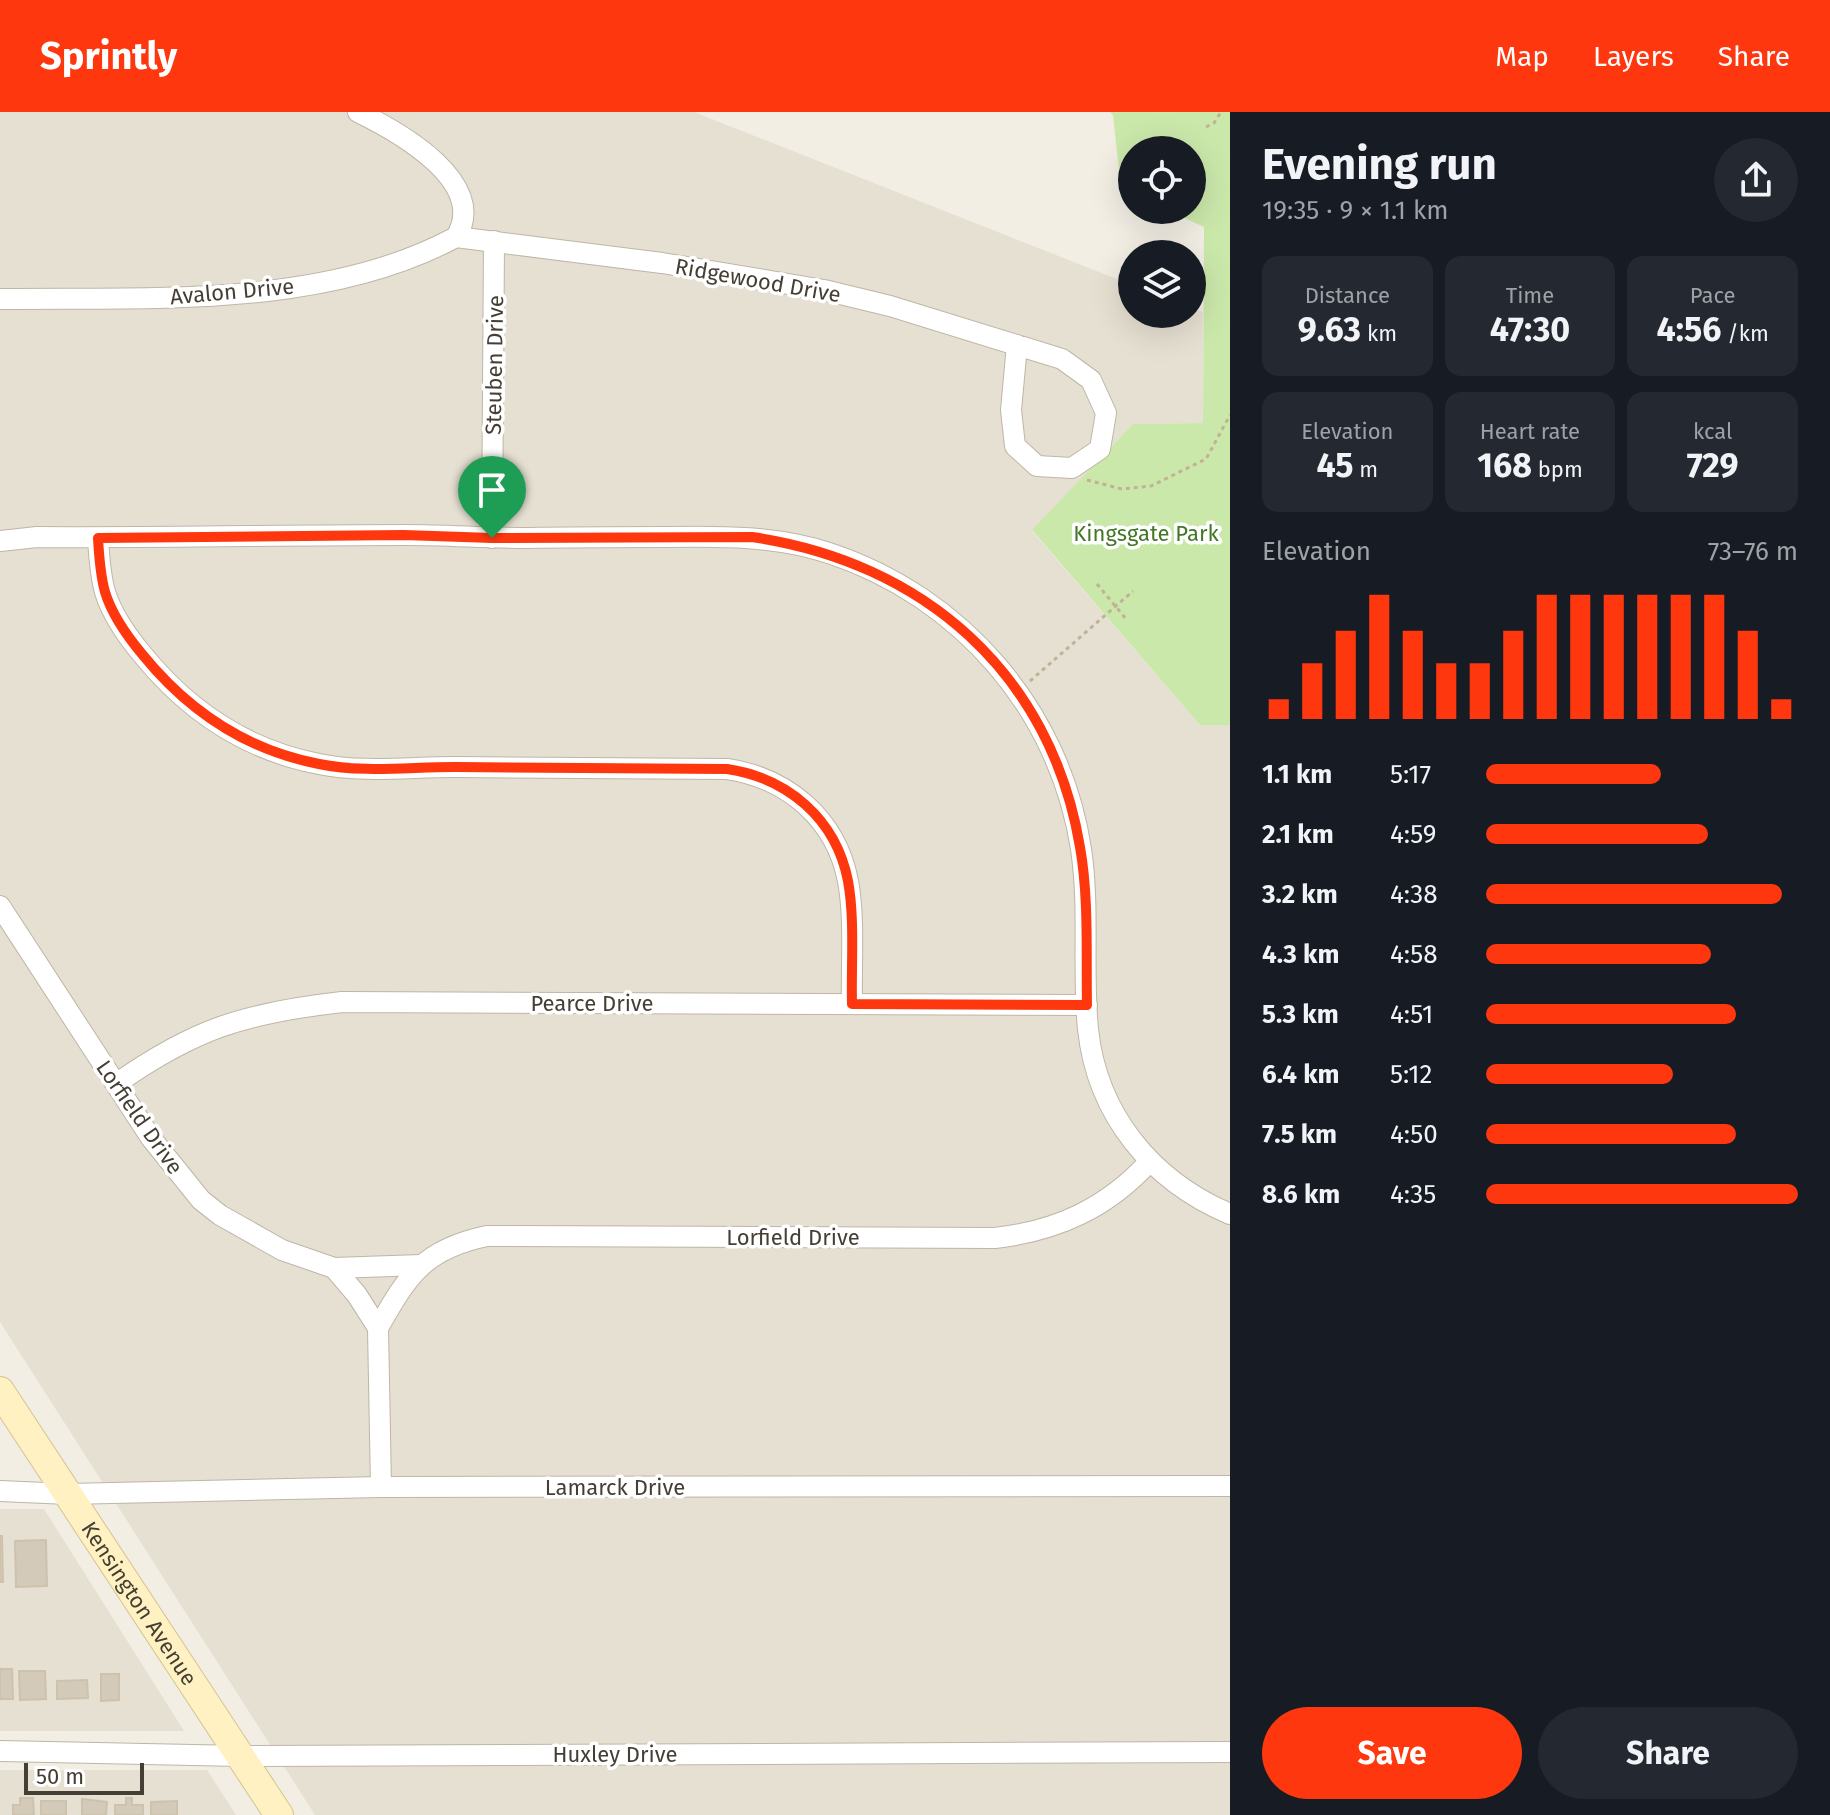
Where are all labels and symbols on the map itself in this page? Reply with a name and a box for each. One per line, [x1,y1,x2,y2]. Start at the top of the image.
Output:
street label: Ridgewood Drive [673,253,843,308]
street label: Avalon Drive [169,273,295,310]
street label: Steuben Drive [480,295,509,435]
pin [458,456,526,538]
park label: Kingsgate Park [1073,520,1219,547]
street label: Pearce Drive [530,990,654,1017]
street label: Lorfield Drive [90,1055,189,1180]
street label: Lorfield Drive [726,1224,860,1251]
street label: Lamarck Drive [545,1474,685,1501]
street label: Kensington Avenue [76,1516,203,1691]
street label: Huxley Drive [553,1741,677,1768]
scale bar [24,1759,144,1795]

